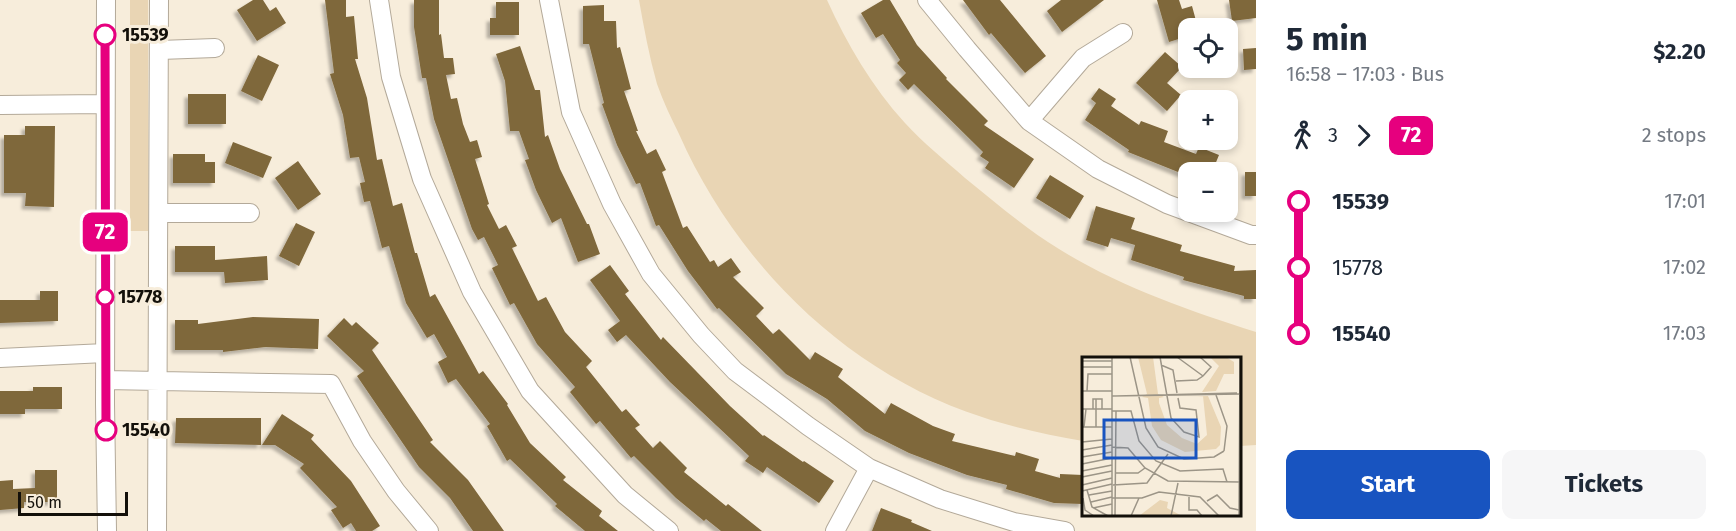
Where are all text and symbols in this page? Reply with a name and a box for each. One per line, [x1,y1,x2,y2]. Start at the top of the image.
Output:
map controls [1178,18,1238,222]
button: locate [1178,18,1238,78]
text: 5 min [1286,19,1368,59]
marker: 15539 [94,24,116,46]
place label: 15539 [122,24,169,46]
text: $2.20 [1653,38,1706,65]
text: 16:58 – 17:03 · Bus [1286,62,1444,86]
button: + [1178,90,1238,150]
icon: walk [1286,119,1319,152]
icon: forward [1347,119,1380,152]
text: 72 [1401,122,1421,148]
text: 3 [1328,123,1338,147]
text: 2 stops [1642,123,1706,147]
button: − [1178,162,1238,222]
text: 15539 [1332,188,1389,215]
text: 17:01 [1664,189,1706,213]
line badge: 72 [78,212,132,252]
text: 72 [95,219,115,245]
text: 15778 [1332,254,1383,281]
text: 17:02 [1663,255,1706,279]
place label: 15778 [118,286,163,308]
marker: 15778 [96,288,114,306]
text: 15540 [1332,320,1391,347]
text: 17:03 [1663,321,1706,345]
inset map [1082,357,1241,516]
marker: 15540 [95,419,117,441]
place label: 15540 [122,419,170,441]
button: Start [1286,450,1490,519]
button: Tickets [1502,450,1706,519]
scale bar [18,489,128,516]
text: 50 m [27,493,62,512]

